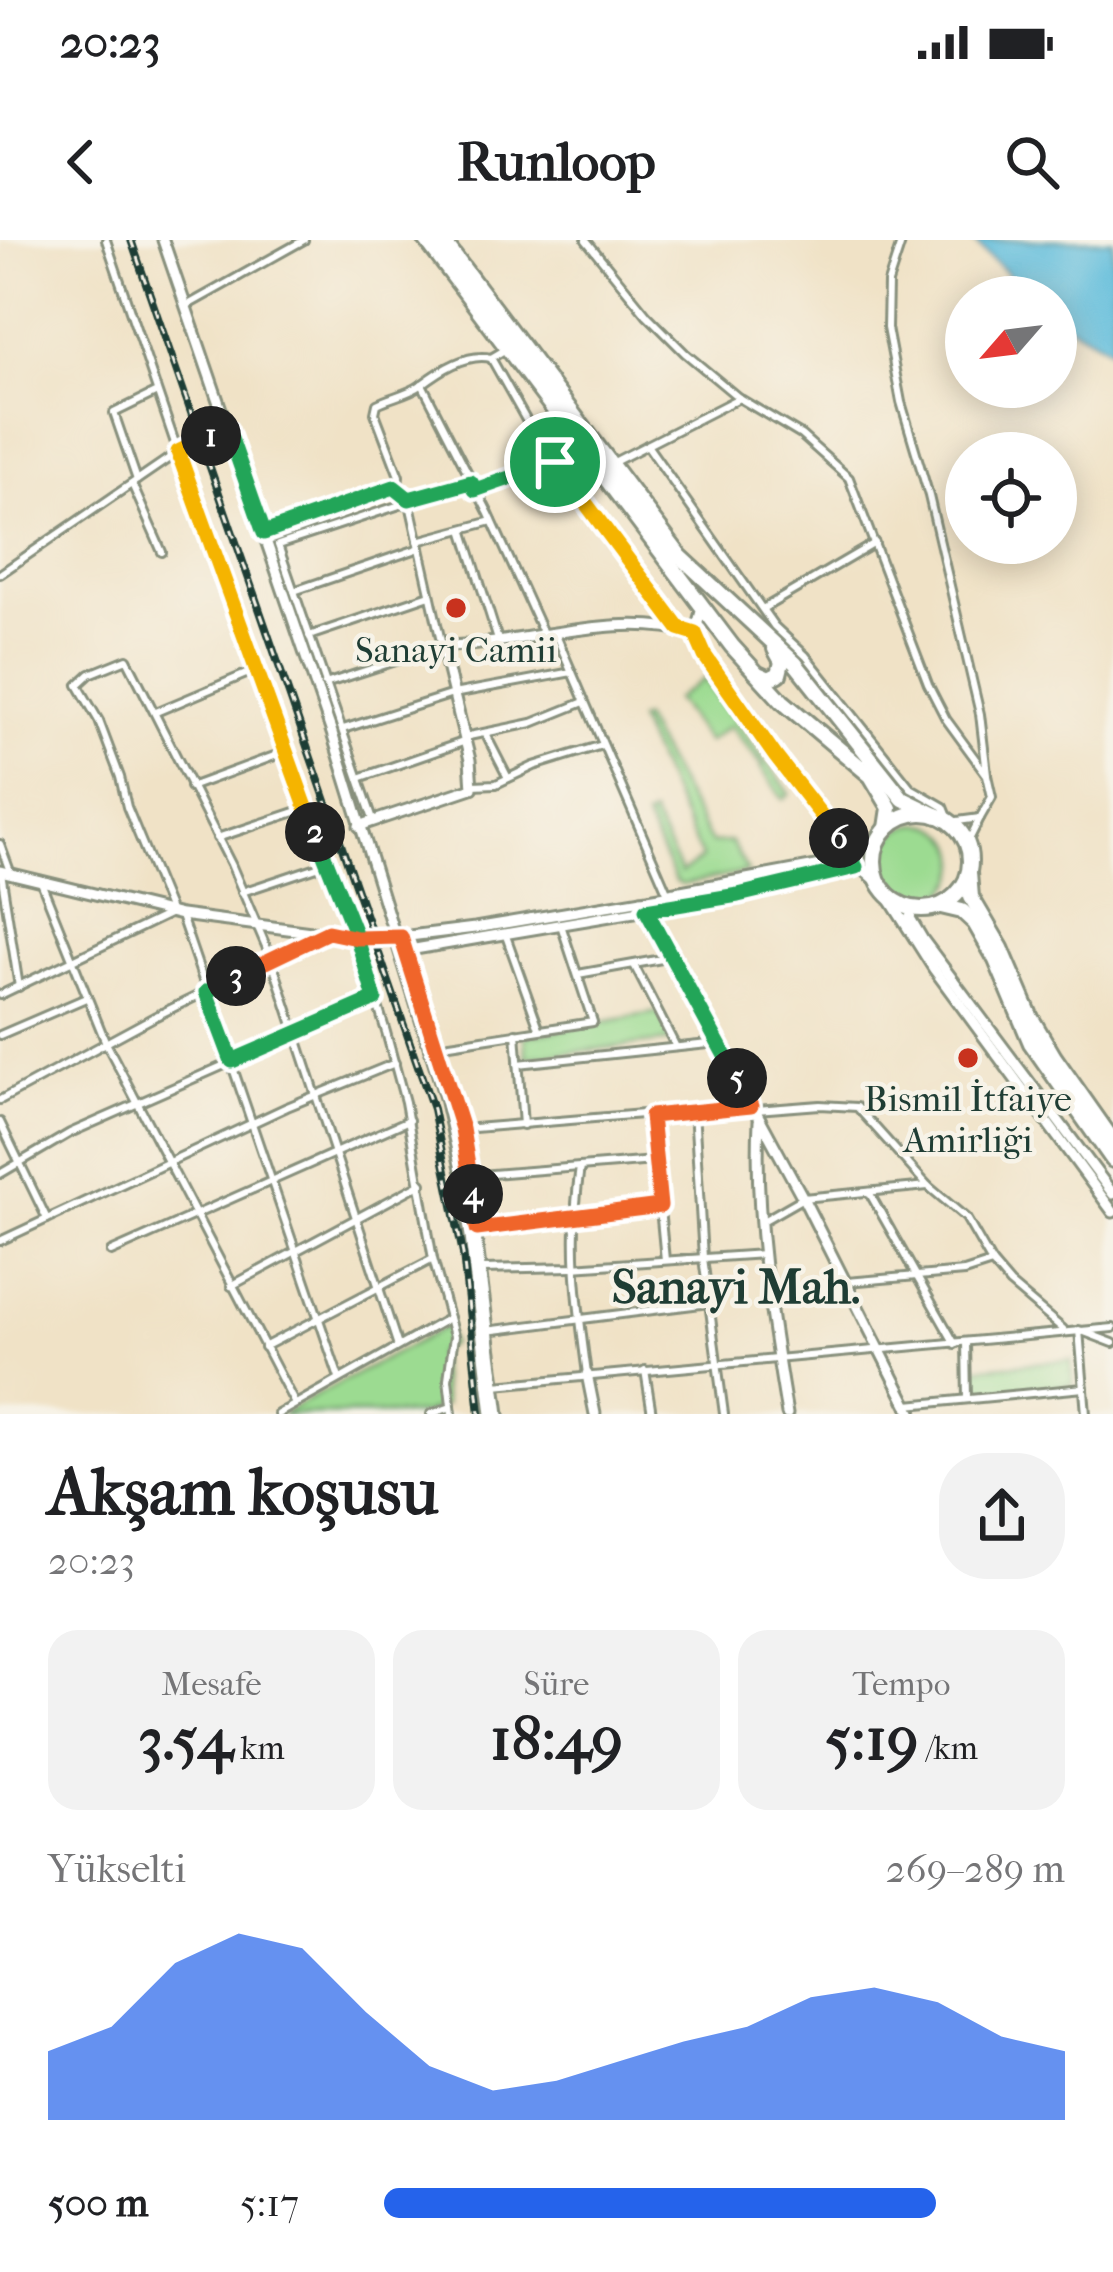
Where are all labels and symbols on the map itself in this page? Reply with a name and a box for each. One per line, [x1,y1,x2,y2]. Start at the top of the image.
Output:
north arrow [945,276,1077,408]
pin: 1 [181,406,241,466]
pin [504,411,606,513]
marker: Sanayi Camii [443,595,469,621]
place label: Sanayi Camii [355,629,557,671]
pin: 2 [285,802,345,862]
pin: 6 [809,808,869,868]
pin: 3 [206,946,266,1006]
marker: Bismil İtfaiye Amirliği [955,1045,981,1071]
pin: 5 [707,1048,767,1108]
place label: Bismil İtfaiye Amirliği [864,1078,1072,1161]
pin: 4 [443,1164,503,1224]
district label: Sanayi Mah. [612,1259,860,1315]

